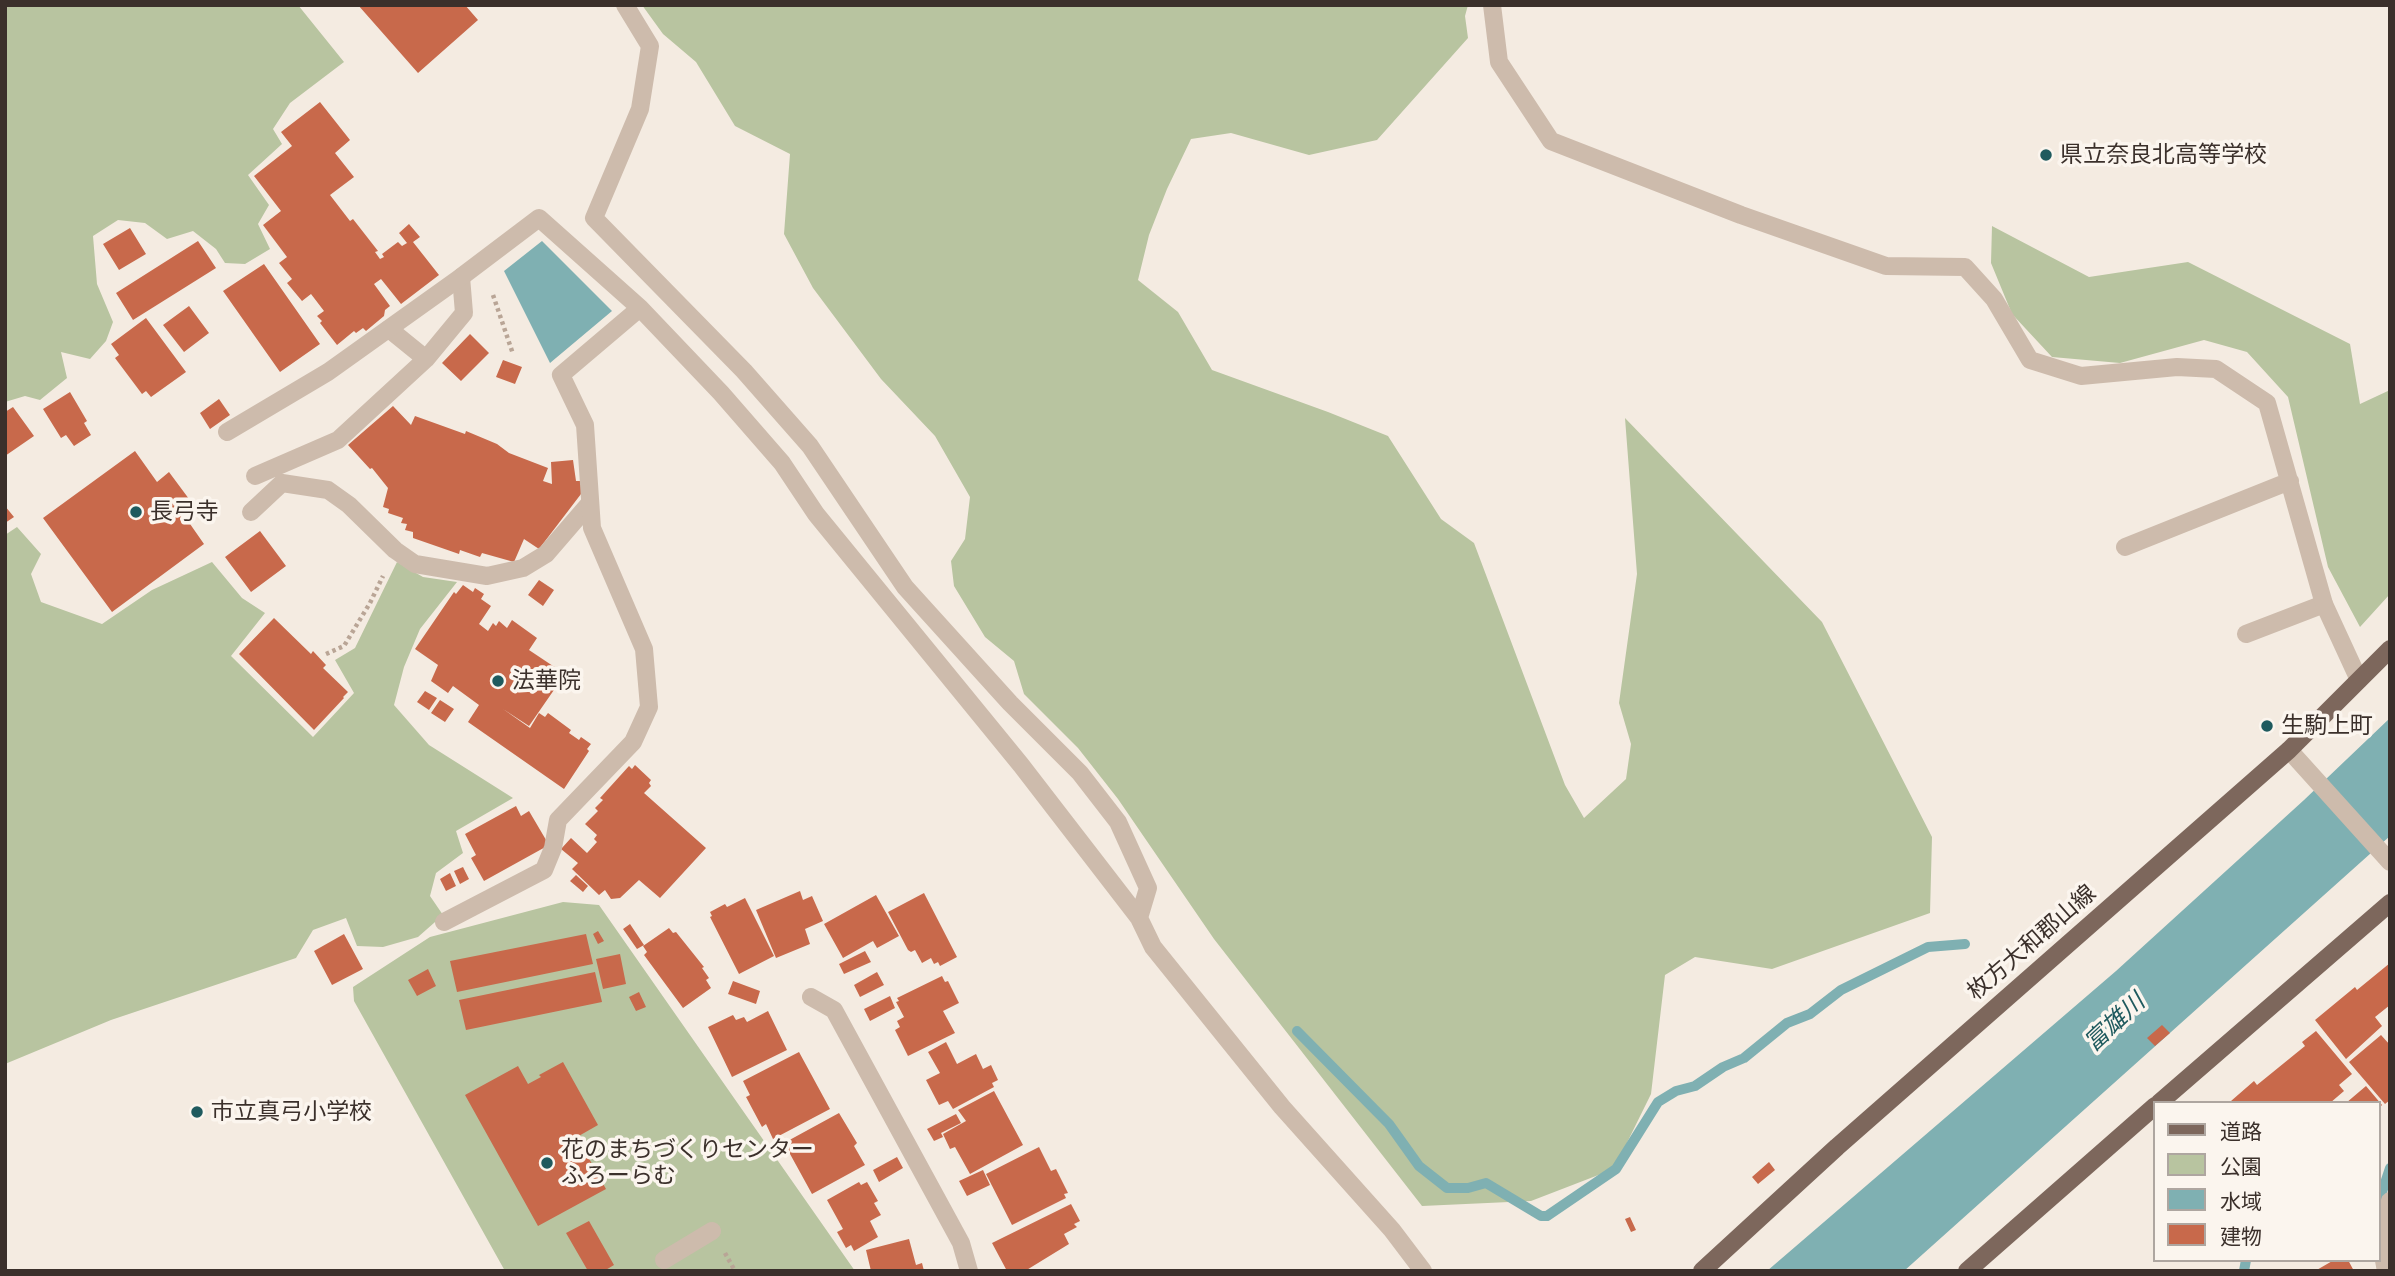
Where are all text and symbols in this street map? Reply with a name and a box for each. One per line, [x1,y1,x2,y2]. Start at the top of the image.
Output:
place label: 県立奈良北高等学校 [2060,141,2267,169]
marker: 県立奈良北高等学校 [2038,147,2054,163]
place label: 長弓寺 [150,498,219,526]
marker: 長弓寺 [128,504,144,520]
place label: 法華院 [512,667,581,695]
marker: 法華院 [490,673,506,689]
place label: 生駒上町 [2281,712,2373,740]
marker: 生駒上町 [2259,718,2275,734]
street label: 枚方大和郡山線 [1962,880,2102,1006]
water label: 富雄川 [2079,988,2151,1058]
place label: 市立真弓小学校 [211,1098,372,1126]
legend [2154,1101,2381,1262]
marker: 市立真弓小学校 [189,1104,205,1120]
text: 道路 [2220,1117,2262,1145]
place label: 花のまちづくりセンター ふろーらむ [561,1136,814,1190]
text: 公園 [2220,1152,2262,1180]
marker: 花のまちづくりセンター ふろーらむ [539,1155,555,1171]
text: 水域 [2220,1187,2262,1215]
text: 建物 [2220,1222,2262,1250]

